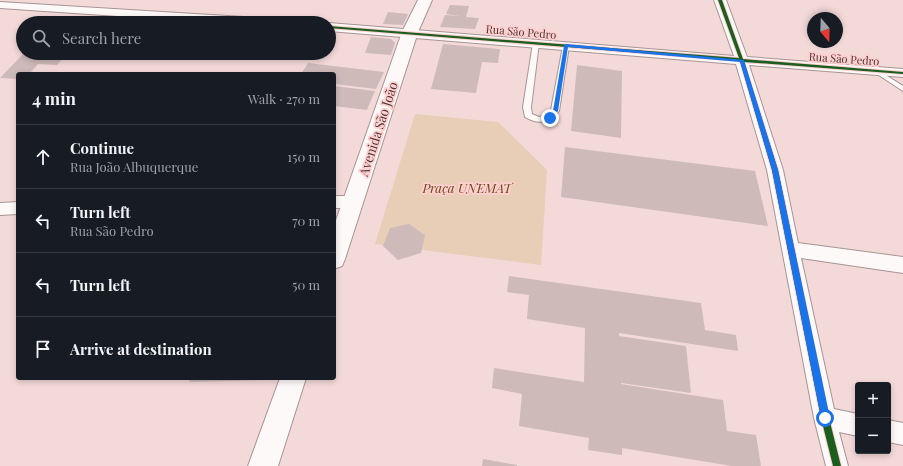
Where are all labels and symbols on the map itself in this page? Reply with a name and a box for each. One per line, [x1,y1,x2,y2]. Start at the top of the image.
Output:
north arrow [807,12,843,48]
street label: Rua São Pedro [485,21,557,42]
street label: Rua São Pedro [808,49,880,68]
street label: Avenida São João [354,79,401,179]
route end [541,109,559,127]
park label: Praça UNEMAT [421,179,514,196]
route start [816,409,834,427]

